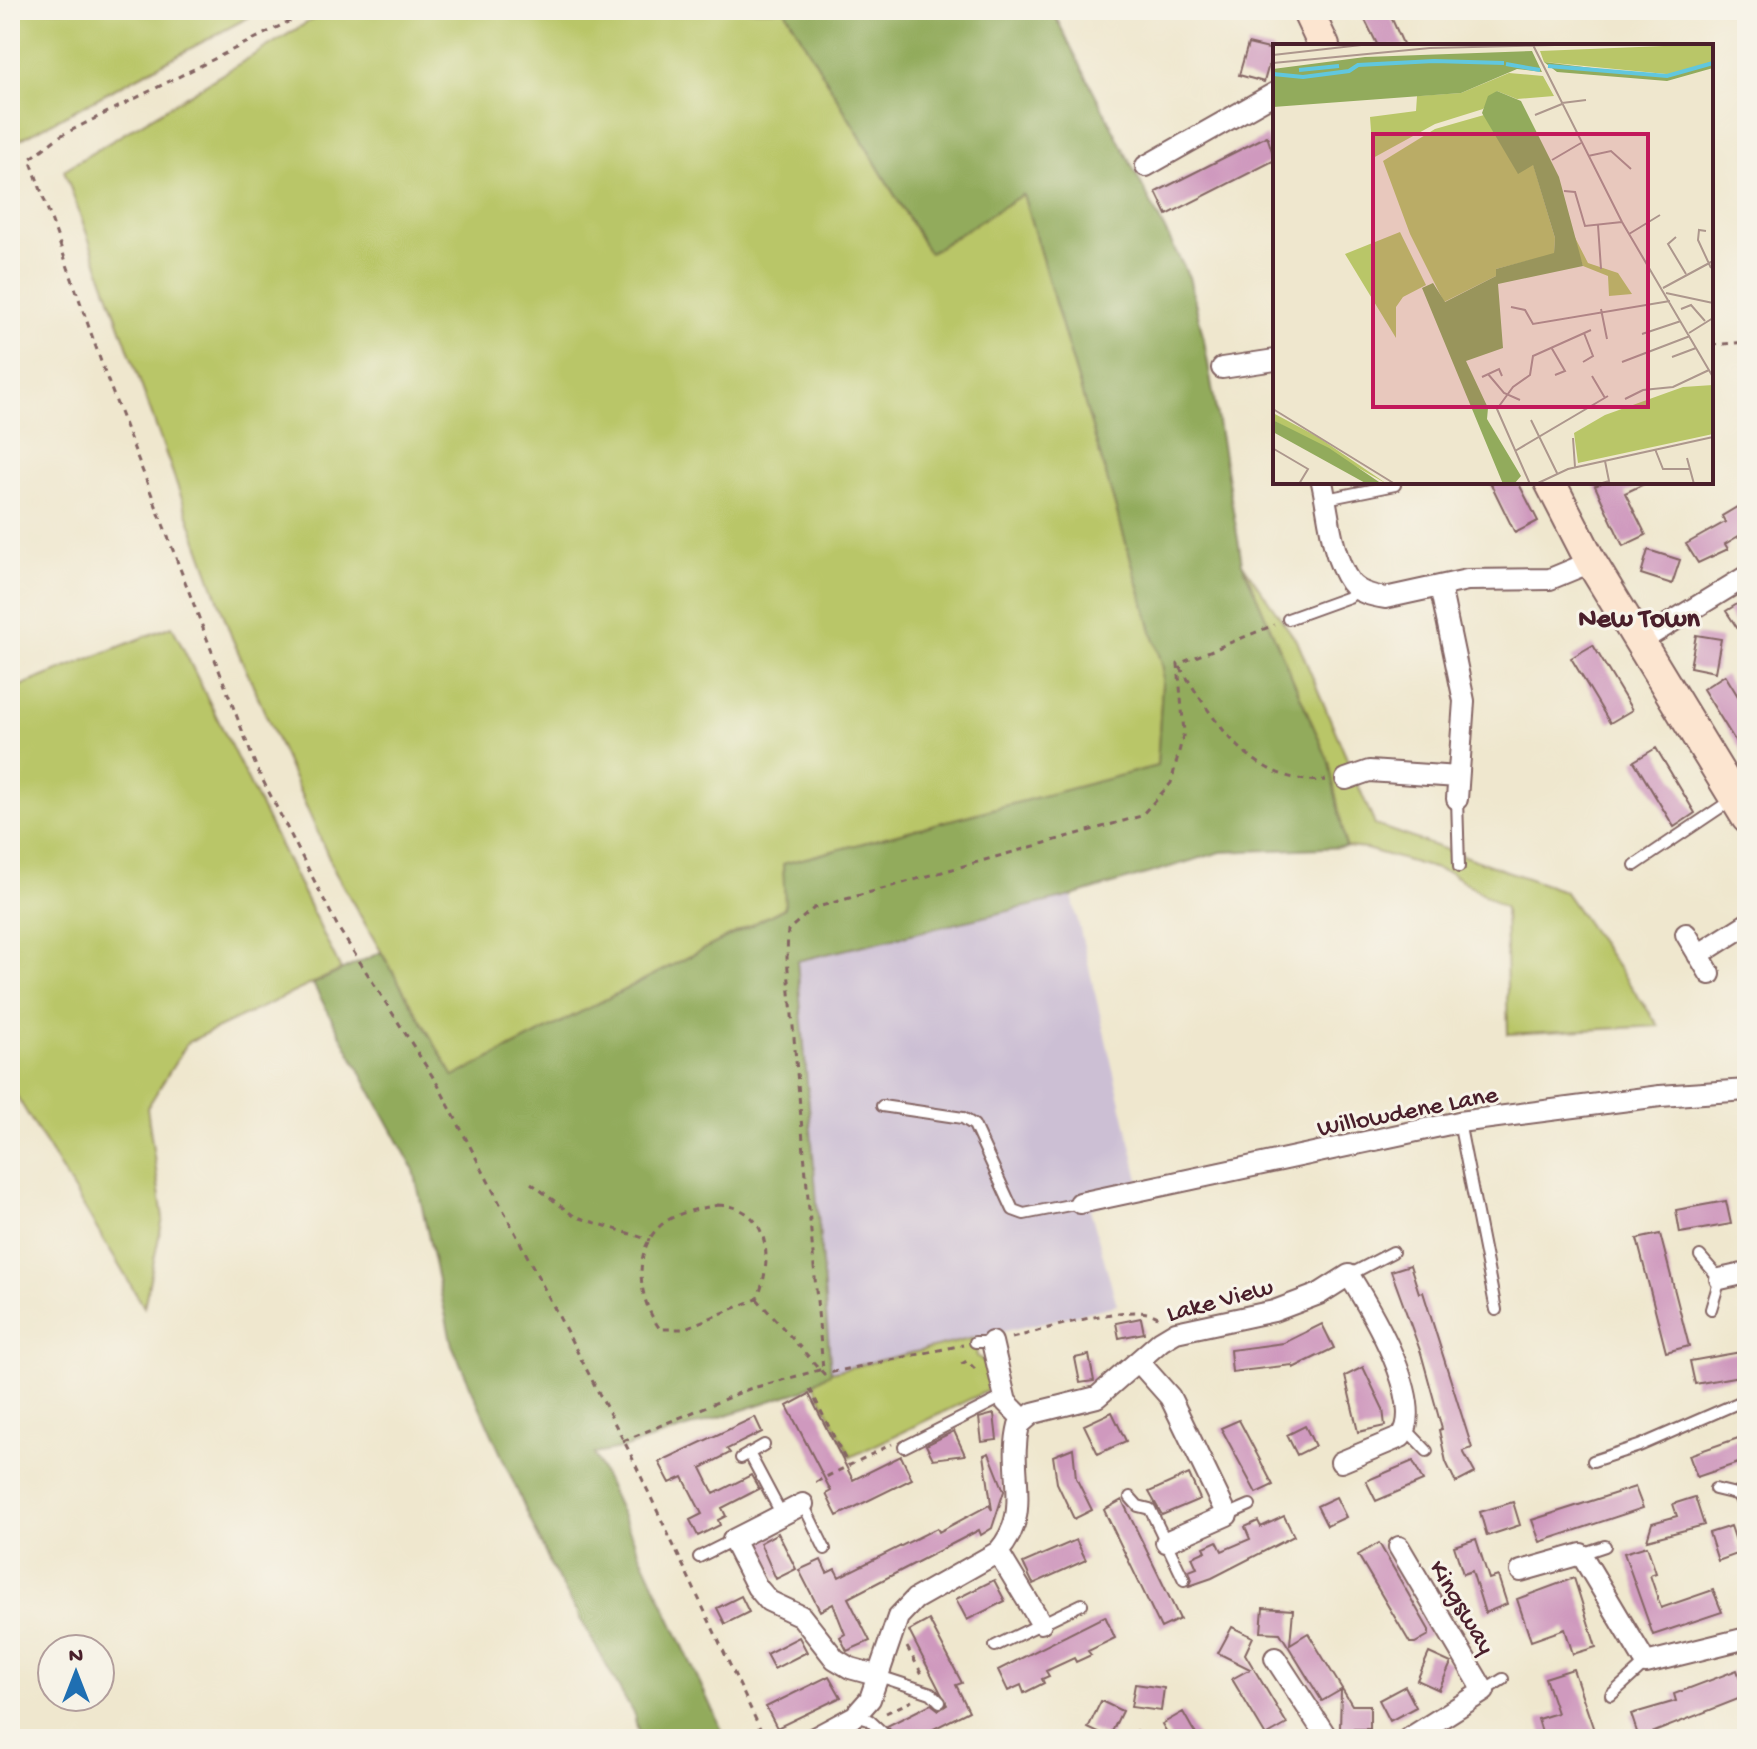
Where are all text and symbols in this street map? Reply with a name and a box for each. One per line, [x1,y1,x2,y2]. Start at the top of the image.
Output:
inset map [1273,44,1713,484]
district label: New Town [1578,604,1700,637]
street label: Willowdene Lane [1315,1081,1501,1146]
street label: Lake View [1164,1273,1277,1331]
street label: Kingsway [1420,1556,1500,1661]
north arrow [36,1633,116,1713]
text: N [69,1644,83,1670]

